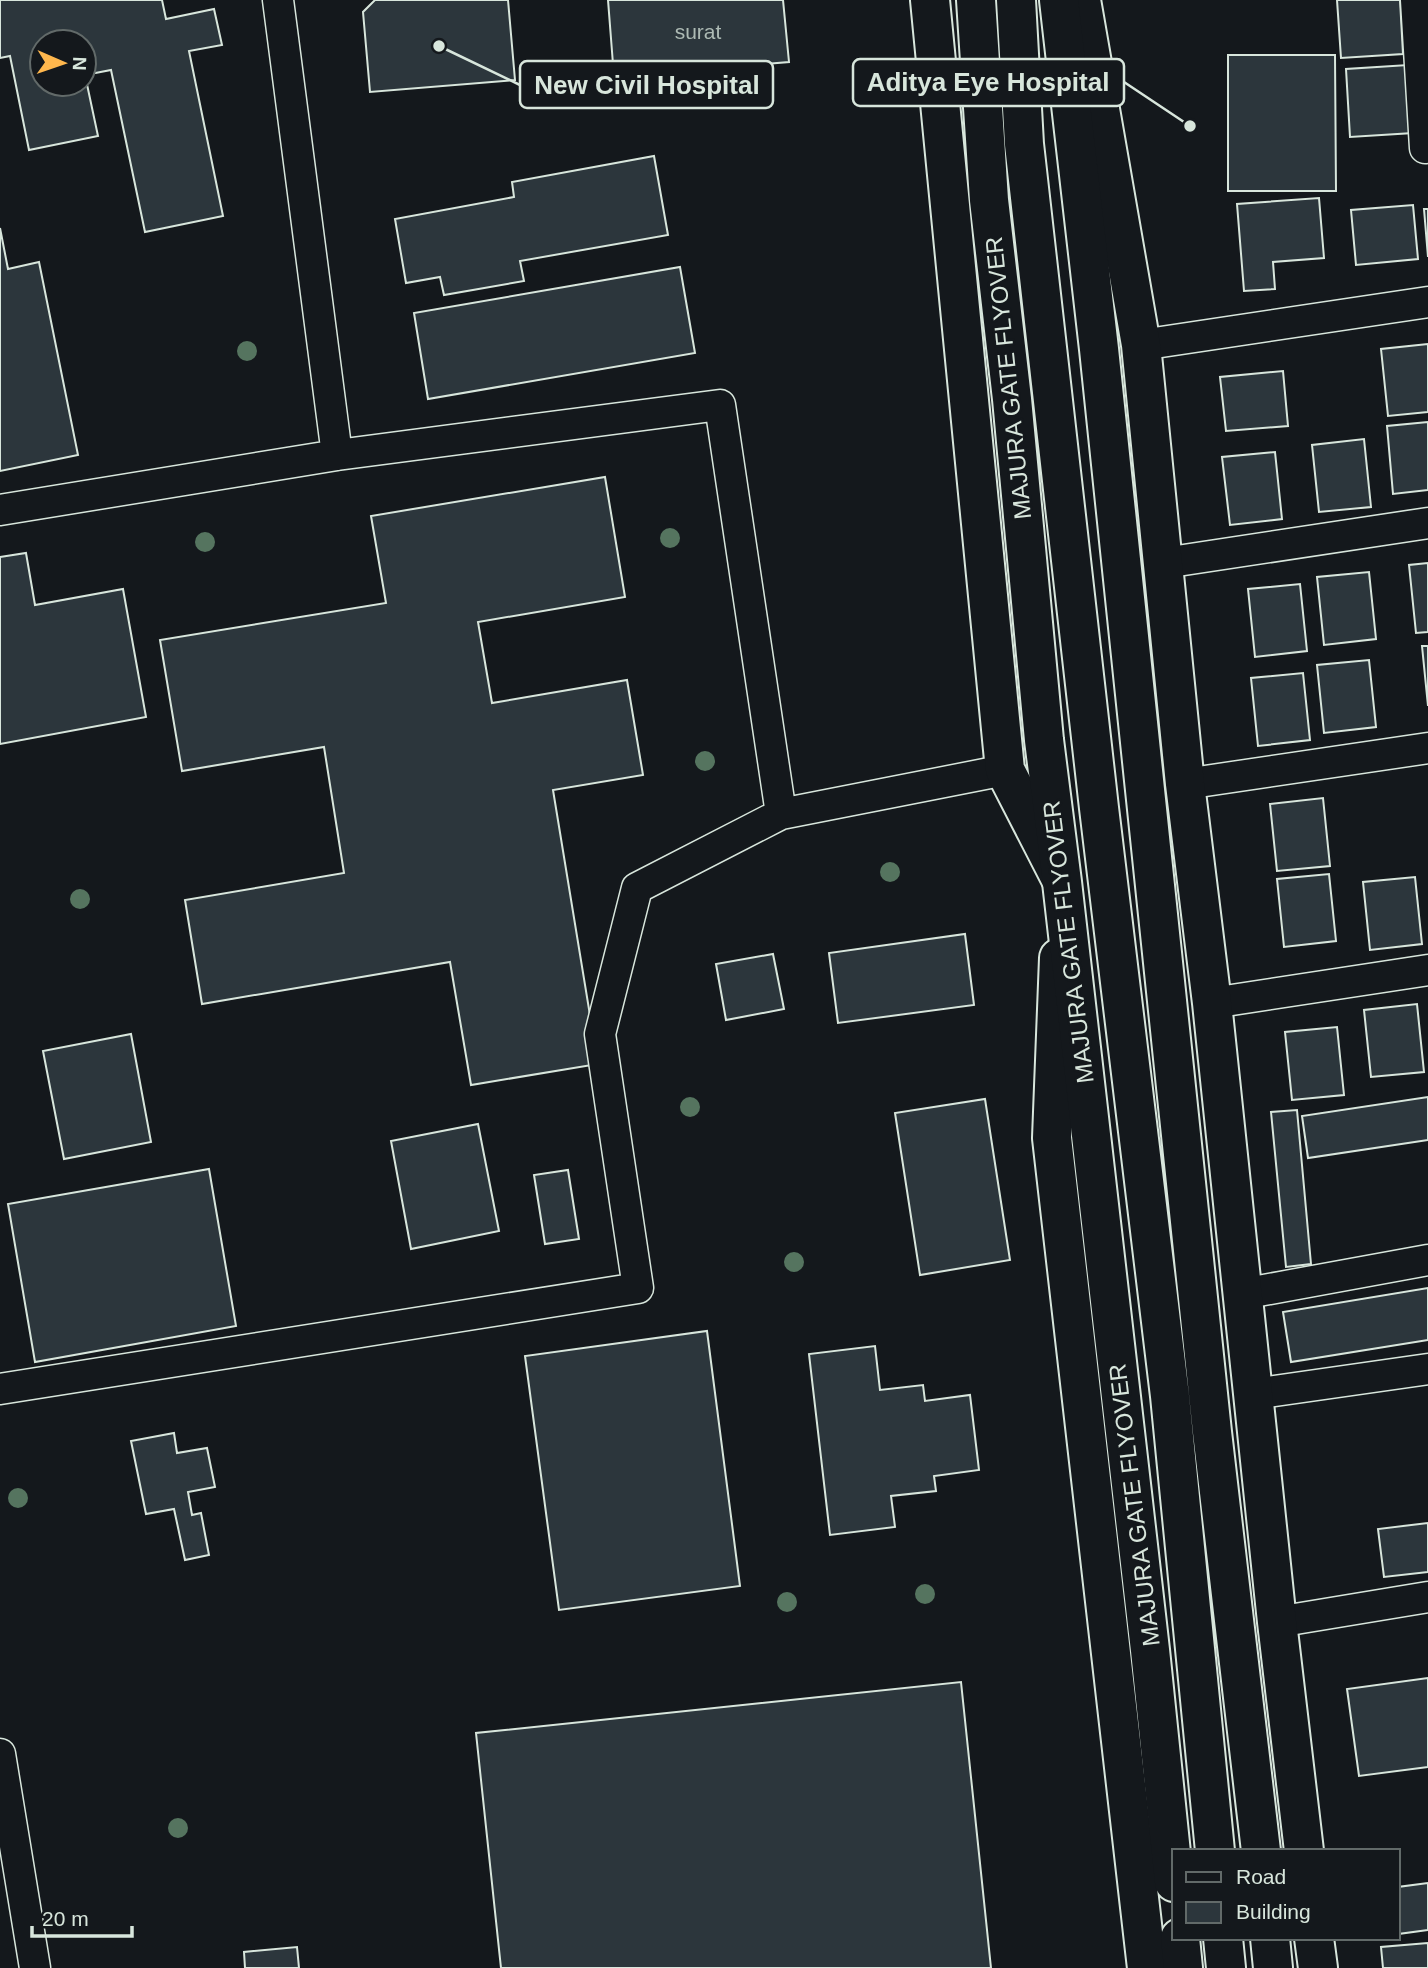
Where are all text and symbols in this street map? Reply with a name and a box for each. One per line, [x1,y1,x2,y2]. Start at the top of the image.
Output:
house number: surat [675,20,722,43]
north arrow [28,28,98,98]
text: N [69,56,90,71]
callout: Aditya Eye Hospital [853,59,1124,106]
callout: New Civil Hospital [520,61,773,108]
text: Aditya Eye Hospital [867,67,1109,97]
text: New Civil Hospital [534,70,760,100]
street label: MAJURA GATE FLYOVER [980,235,1036,521]
street label: MAJURA GATE FLYOVER [1037,799,1099,1085]
street label: MAJURA GATE FLYOVER [1103,1362,1165,1648]
legend [1172,1849,1400,1940]
text: Road [1236,1865,1286,1888]
scale bar [32,1895,131,1939]
text: Building [1236,1900,1311,1923]
text: 20 m [42,1907,89,1930]

